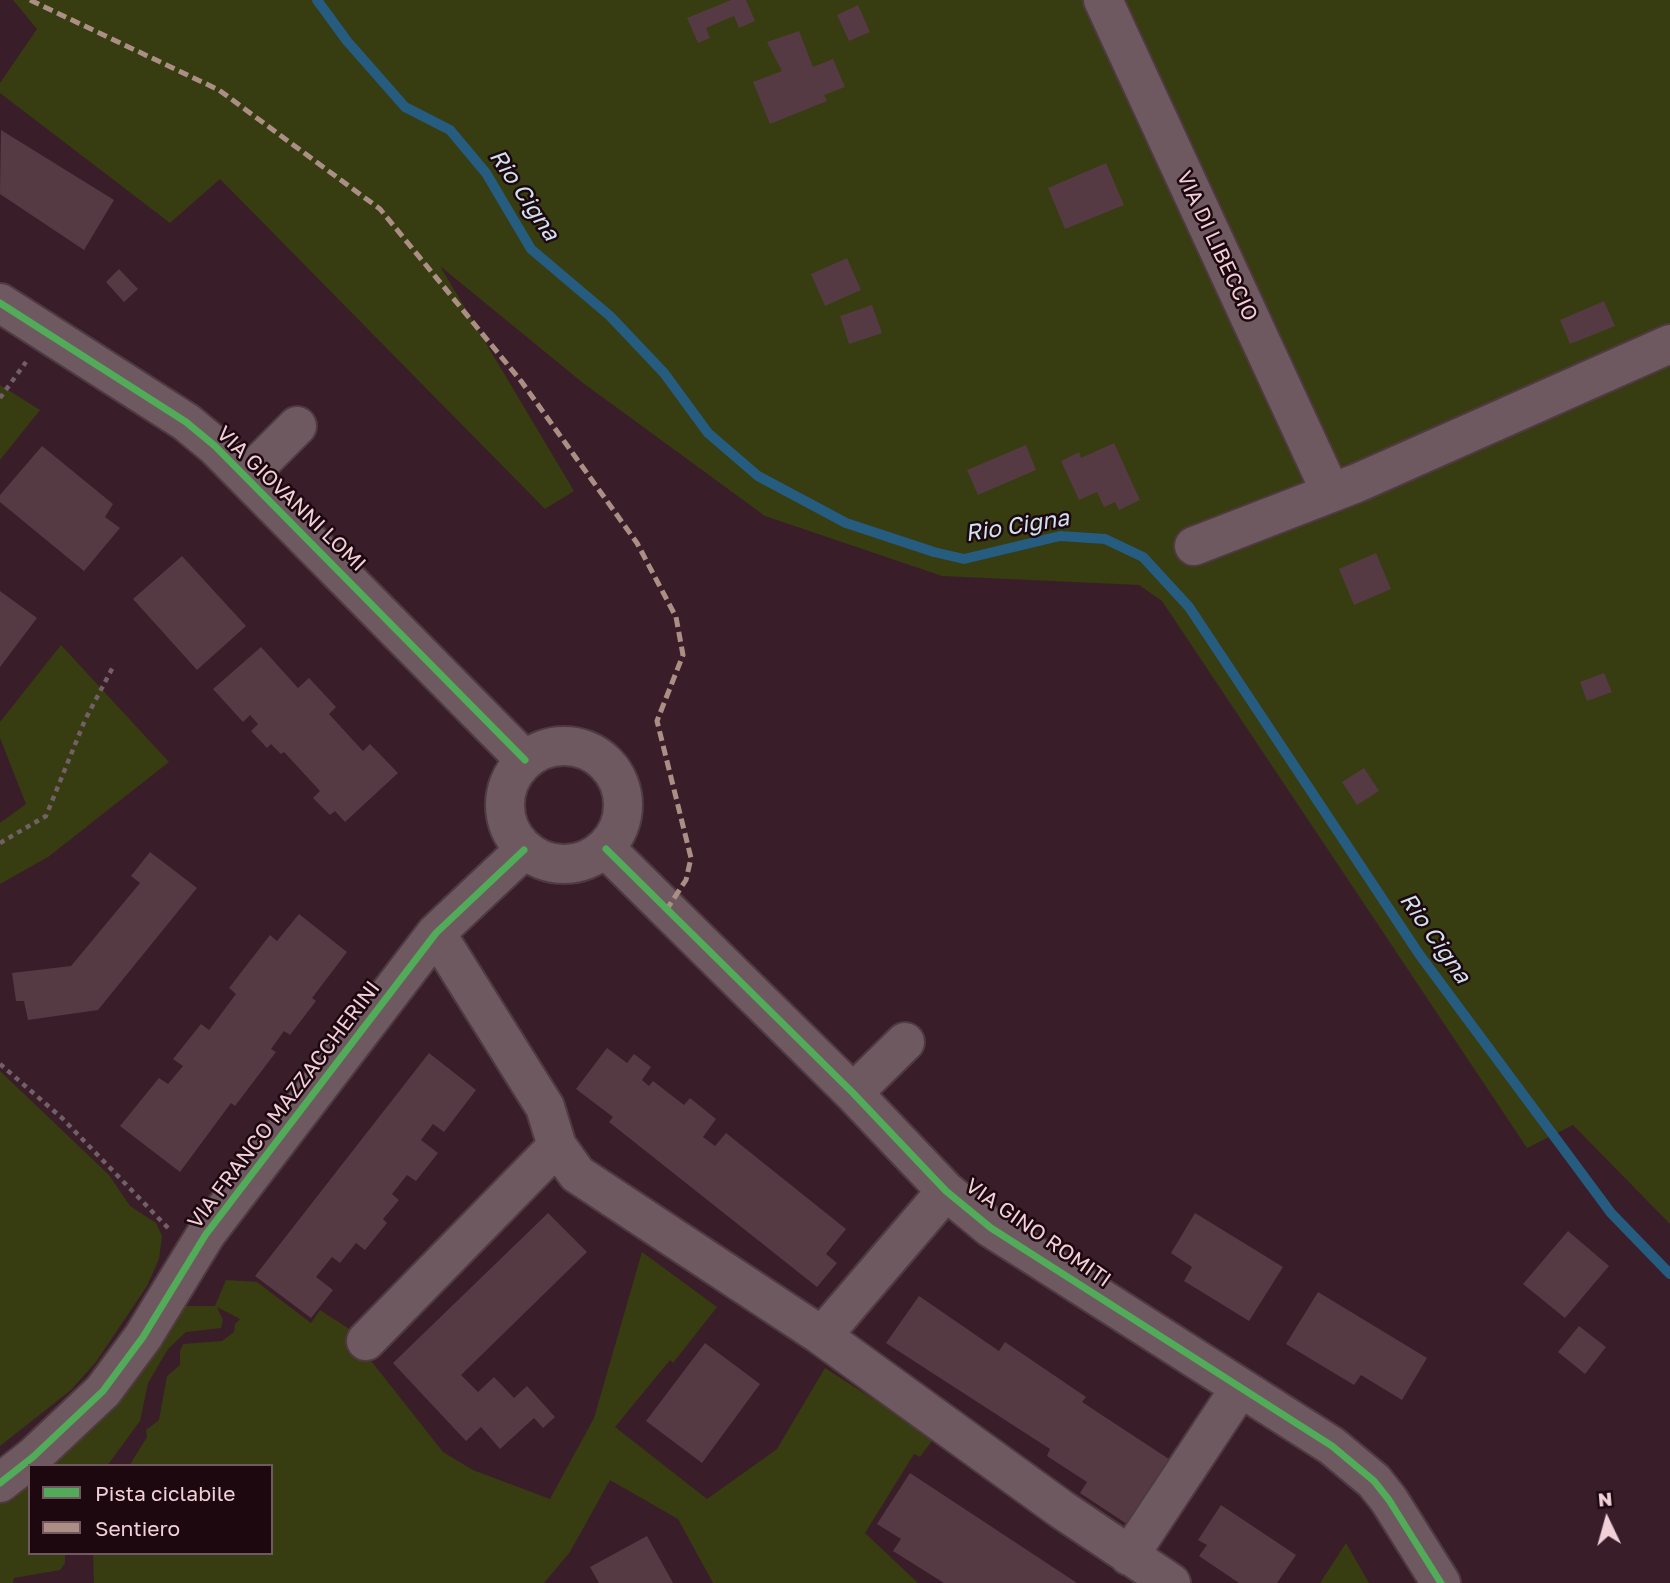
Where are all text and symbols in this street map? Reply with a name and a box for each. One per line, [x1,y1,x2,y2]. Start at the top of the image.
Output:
water label: Rio Cigna [483,144,565,246]
street label: VIA DI LIBECCIO [1171,167,1263,325]
street label: VIA GIOVANNI LOMI [211,421,371,577]
water label: Rio Cigna [963,504,1071,548]
water label: Rio Cigna [1394,887,1476,989]
street label: VIA FRANCO MAZZACCHERINI [183,976,385,1234]
street label: VIA GINO ROMITI [960,1173,1116,1293]
legend [28,1464,273,1555]
text: Pista ciclabile [95,1480,235,1506]
north arrow [1572,1485,1642,1555]
text: N [1597,1486,1613,1511]
text: Sentiero [95,1515,180,1541]

